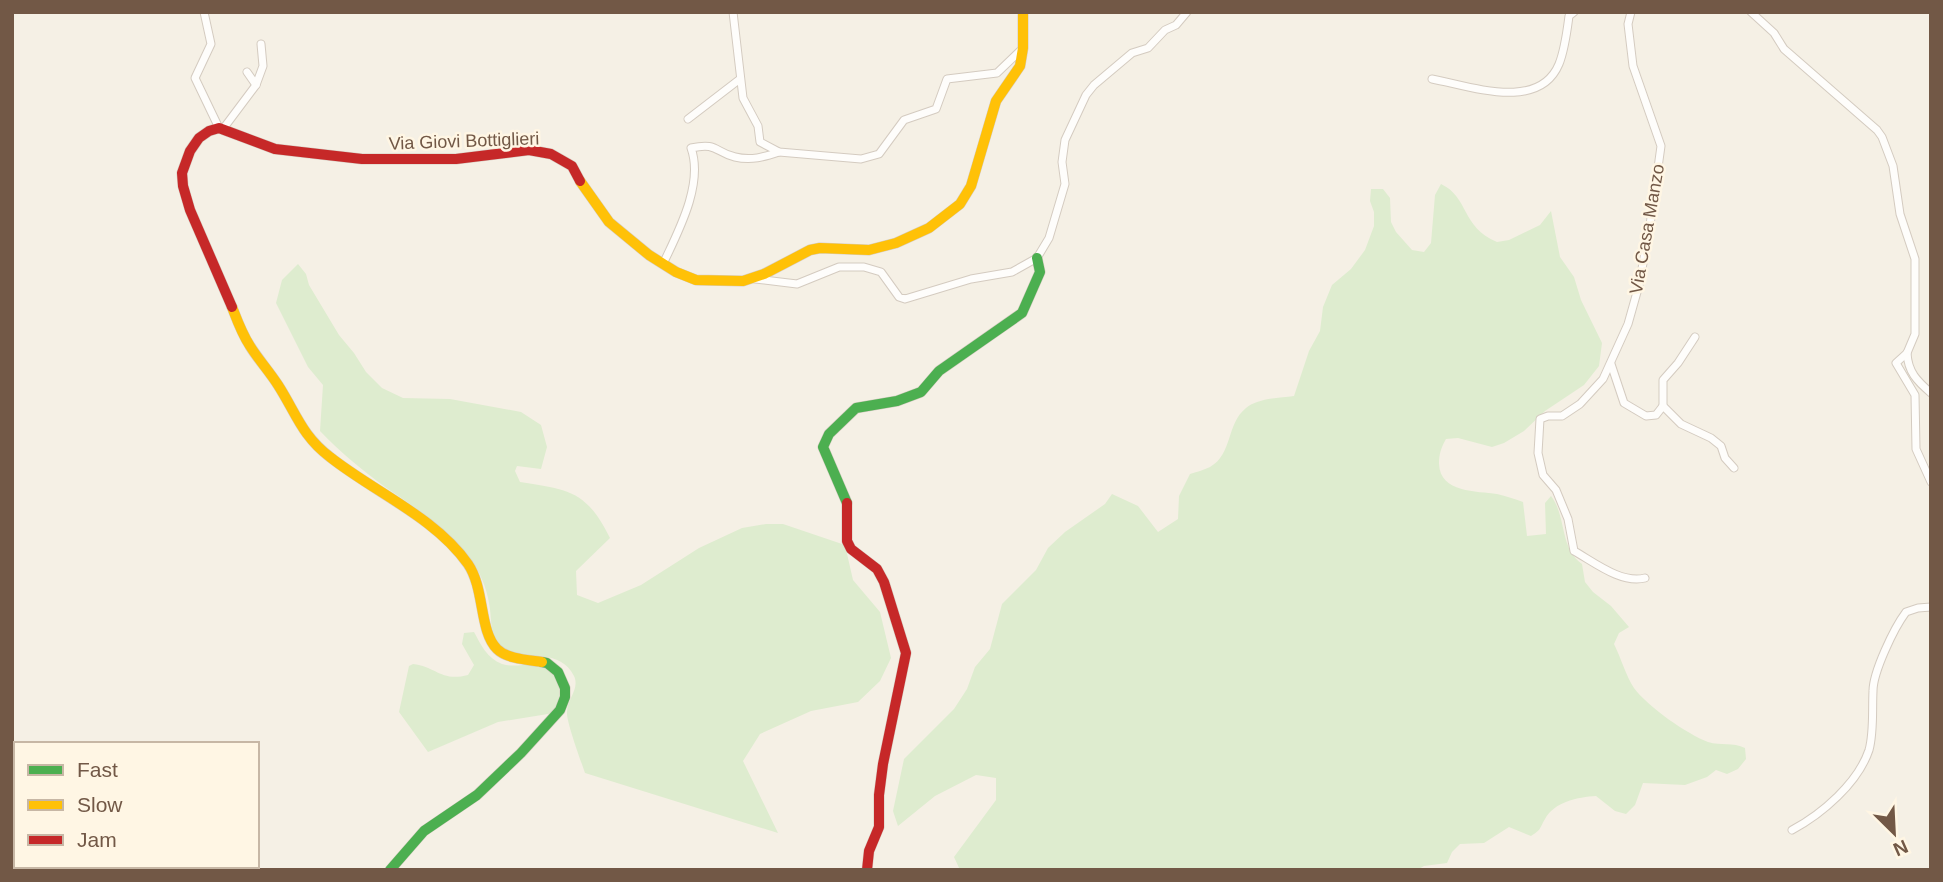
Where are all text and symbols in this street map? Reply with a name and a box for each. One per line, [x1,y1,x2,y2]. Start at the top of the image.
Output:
street label: Via Giovi Bottiglieri [388,128,540,154]
street label: Via Casa Manzo [1626,162,1668,296]
legend [14,742,259,868]
text: Fast [77,758,118,781]
text: Slow [77,793,123,816]
north arrow [1859,798,1929,868]
text: Jam [77,828,117,851]
text: N [1890,836,1911,860]

